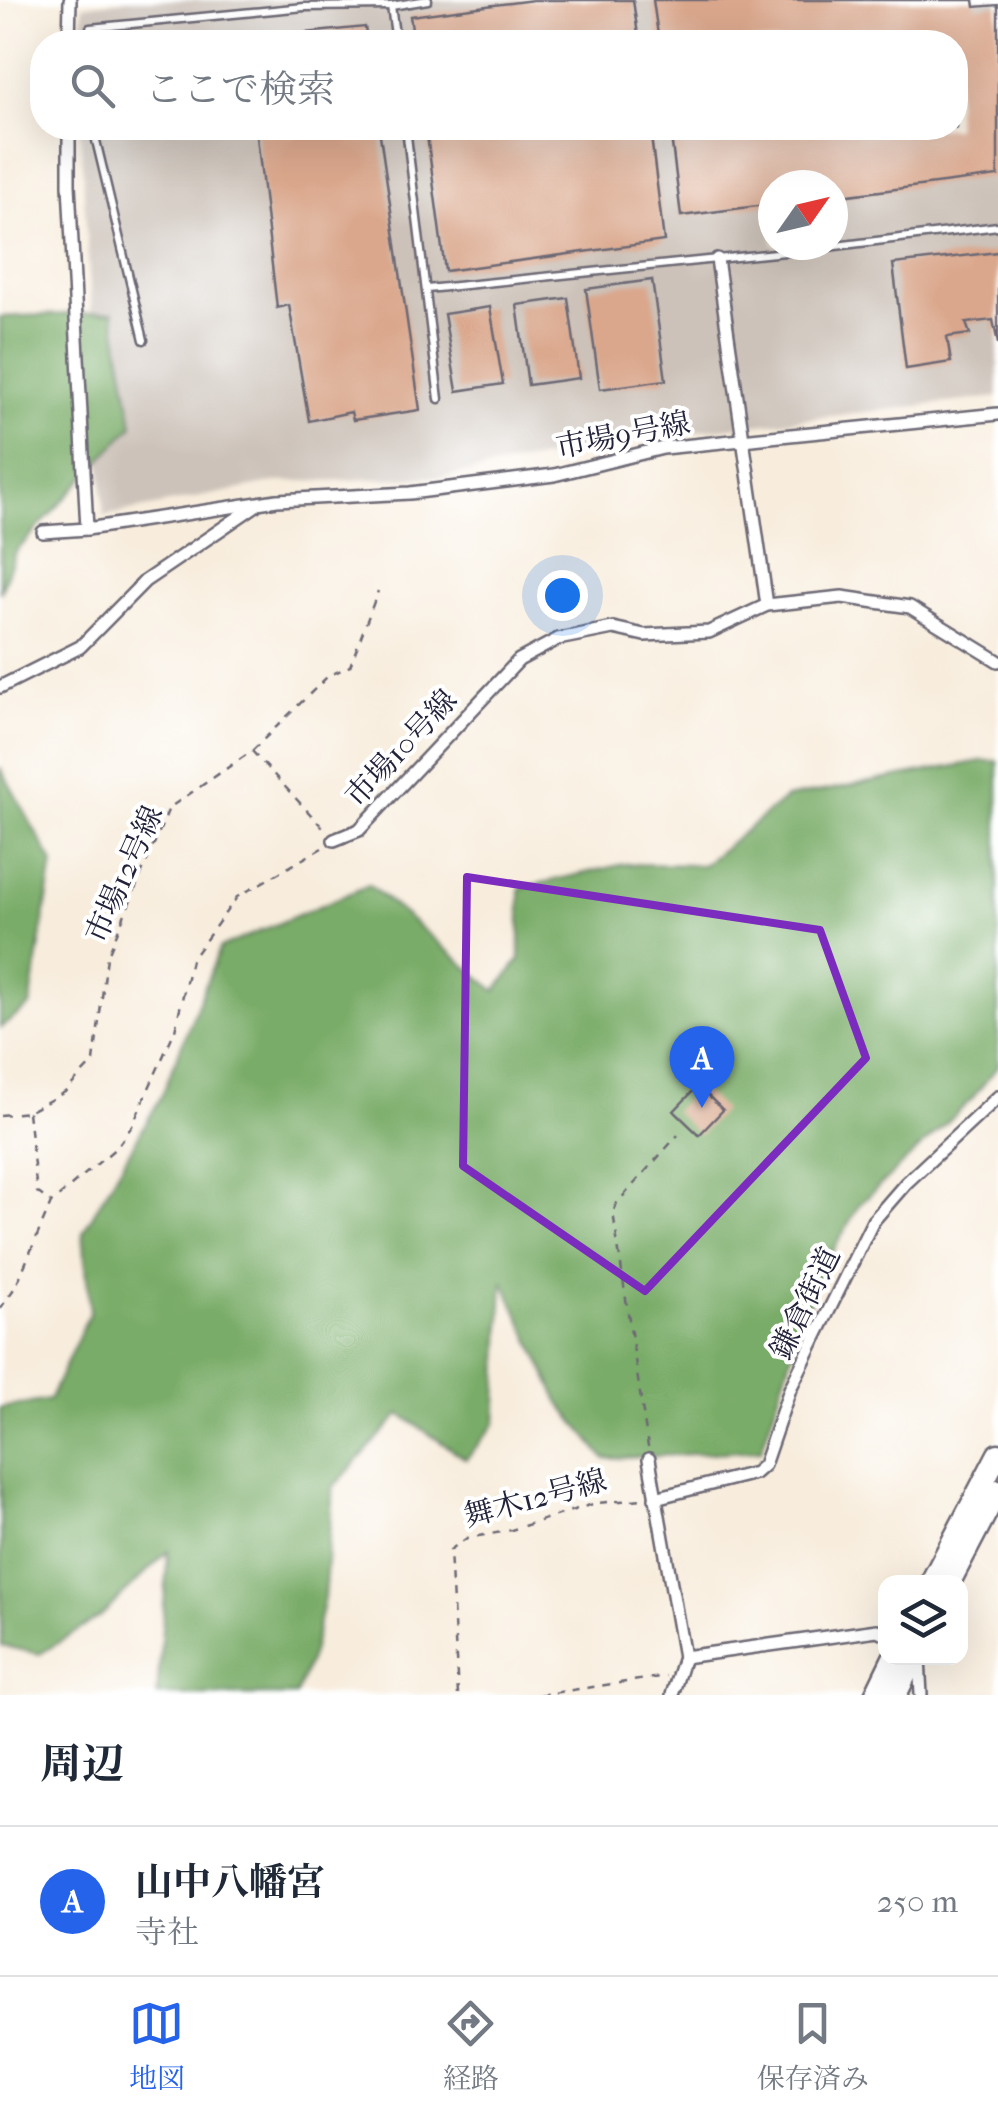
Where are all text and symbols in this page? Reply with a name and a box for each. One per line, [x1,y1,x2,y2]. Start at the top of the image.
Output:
search box [30,30,968,140]
icon: search [65,58,120,113]
text: ここで検索 [145,67,335,112]
north arrow [758,170,848,260]
street label: 市場9号線 [553,405,693,466]
your location [537,570,588,621]
street label: 市場10号線 [338,683,464,814]
street label: 市場12号線 [79,800,170,948]
pin: A [670,1026,734,1108]
street label: 鎌倉街道 [763,1242,847,1365]
street label: 舞木12号線 [460,1463,610,1534]
map controls [878,1575,968,1665]
button: layers [878,1575,968,1665]
text: 周辺 [40,1740,124,1789]
text: 山中八幡宮 [135,1860,325,1905]
text: A [62,1883,83,1920]
text: 250 m [877,1883,958,1920]
text: 寺社 [135,1914,199,1951]
tab: 地図 [129,1996,185,2096]
tab: 経路 [443,1996,499,2096]
tab: 保存済み [757,1996,869,2096]

